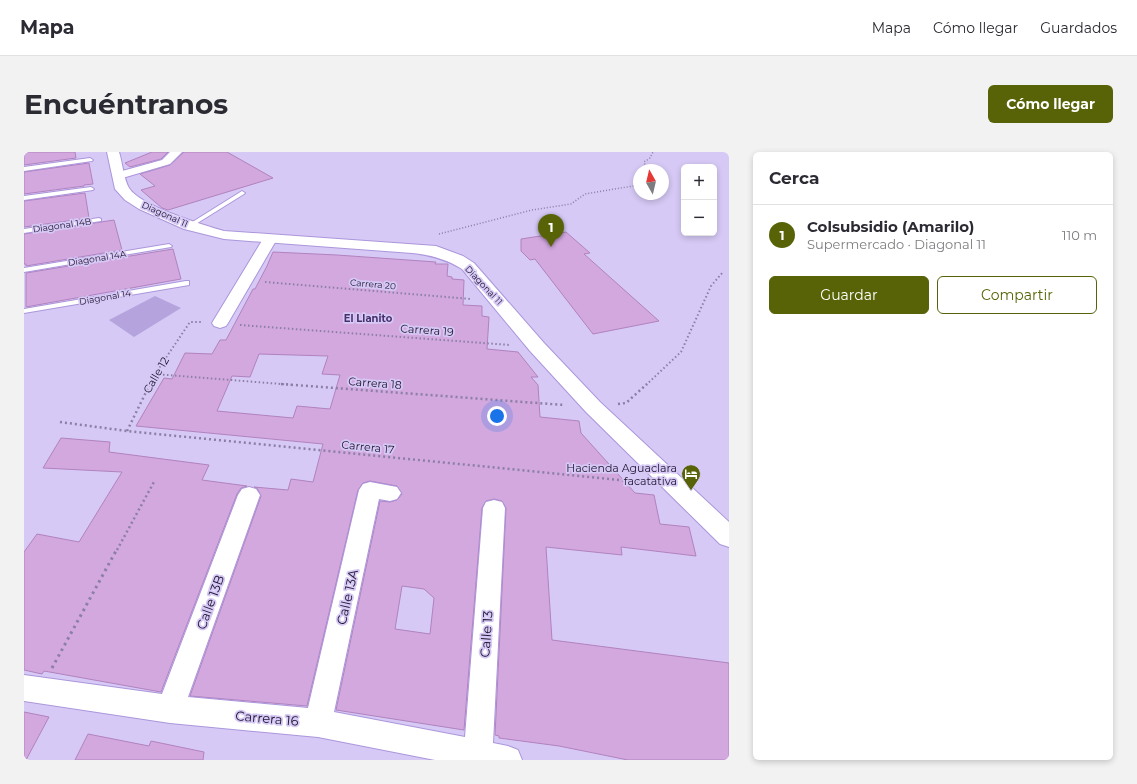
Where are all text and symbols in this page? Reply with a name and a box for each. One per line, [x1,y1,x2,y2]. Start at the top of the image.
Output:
text: Mapa [20,16,75,39]
text: Mapa [872,19,911,37]
text: Cómo llegar [933,19,1018,37]
text: Guardados [1040,19,1117,37]
button: Cómo llegar [988,85,1113,123]
text: Encuéntranos [24,87,228,121]
north arrow [633,164,669,200]
map controls [681,164,717,236]
button: + [681,164,717,200]
text: Cerca [769,168,819,188]
street label: Diagonal 11 [140,199,190,229]
button: − [681,200,717,236]
pin: 1 [538,214,564,247]
street label: Diagonal 14B [32,215,92,235]
text: Colsubsidio (Amarilo) [807,217,974,236]
text: 1 [779,227,785,243]
text: 110 m [1062,227,1097,243]
text: Supermercado · Diagonal 11 [807,236,986,252]
street label: Diagonal 14A [67,248,127,268]
street label: Diagonal 11 [463,263,505,307]
button: Guardar [769,276,929,314]
button: Compartir [937,276,1097,314]
street label: Carrera 20 [350,277,396,291]
street label: Diagonal 14 [78,287,132,307]
district label: El Llanito [344,312,393,325]
street label: Carrera 19 [400,321,454,339]
street label: Calle 12 [140,354,172,396]
street label: Carrera 18 [348,374,402,392]
your location [487,406,507,426]
street label: Carrera 17 [341,437,395,457]
place label: Hacienda Aguaclara facatativa [566,461,677,488]
hotel icon: Hacienda Aguaclara facatativa [680,463,702,491]
street label: Calle 13A [333,567,361,626]
street label: Calle 13B [193,572,227,631]
street label: Calle 13 [476,610,496,658]
street label: Carrera 16 [235,707,299,729]

